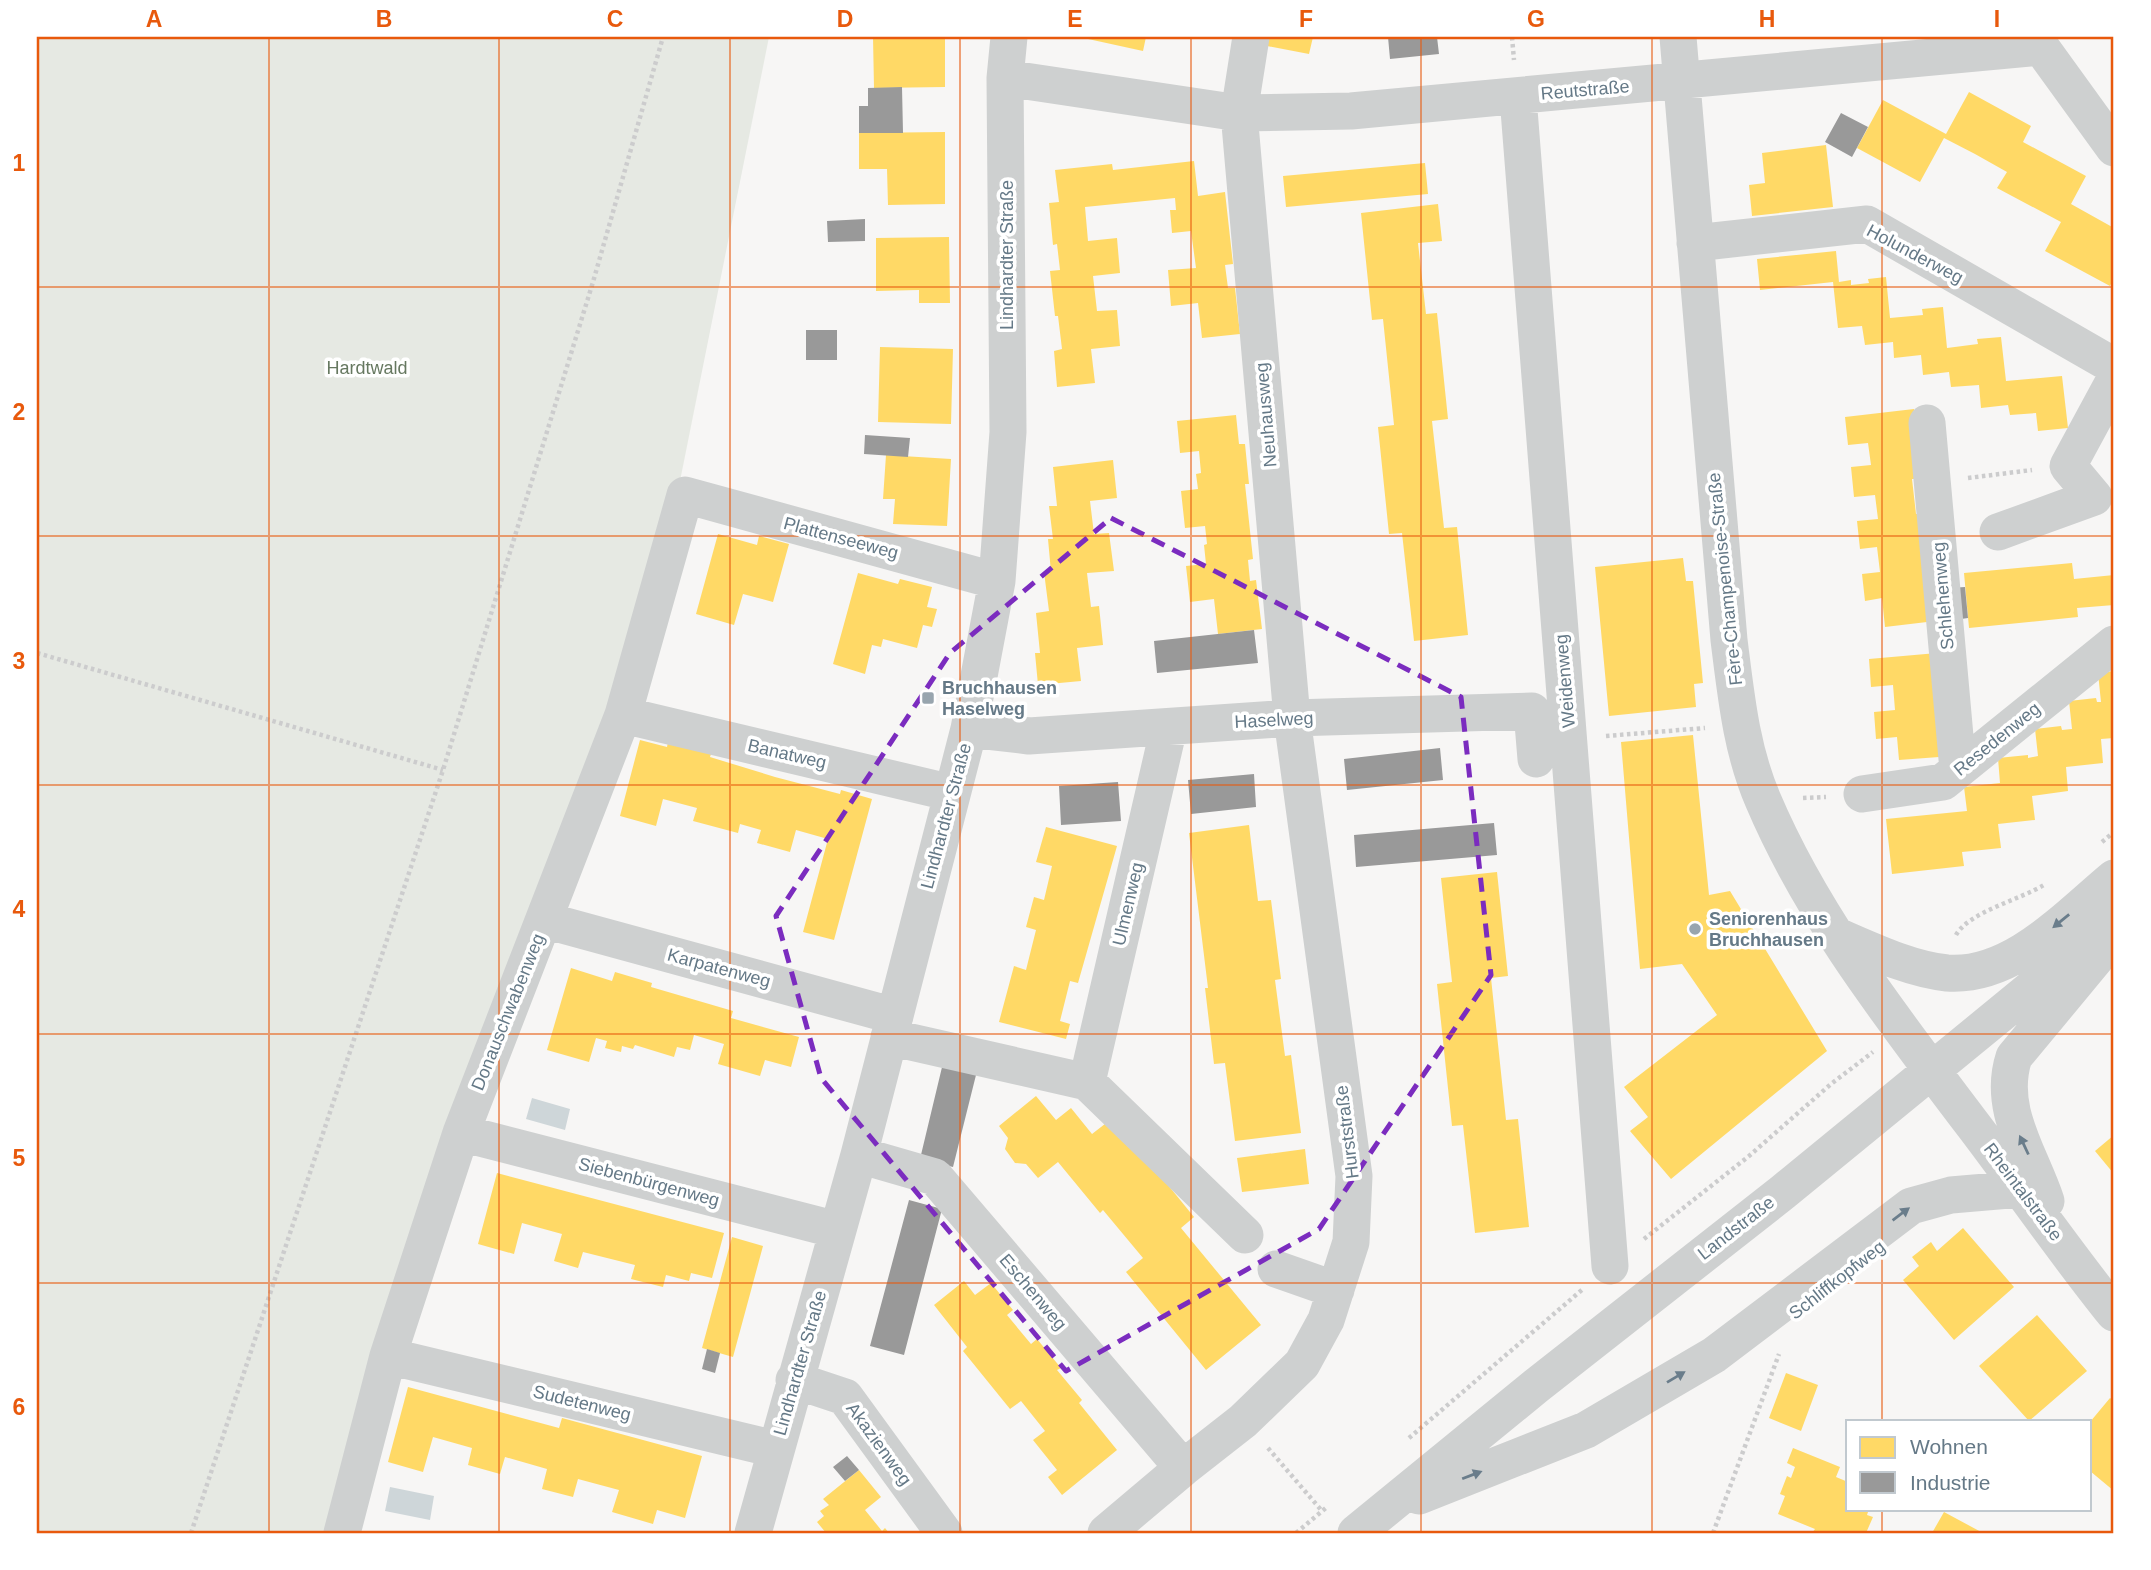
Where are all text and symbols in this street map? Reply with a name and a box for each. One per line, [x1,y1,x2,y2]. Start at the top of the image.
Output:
text: A [146,6,162,32]
text: B [376,6,392,32]
text: C [607,6,623,32]
text: D [837,6,853,32]
text: E [1067,6,1083,32]
text: F [1299,6,1313,32]
text: G [1527,6,1545,32]
text: H [1759,6,1775,32]
text: I [1994,6,2000,32]
street label: Reutstraße [1540,76,1630,104]
text: 1 [13,150,26,176]
street label: Lindhardter Straße [997,180,1017,330]
street label: Holunderweg [1863,220,1967,288]
park label: Hardtwald [326,358,408,378]
street label: Neuhausweg [1251,362,1281,468]
text: 2 [13,399,25,425]
street label: Fère-Champenoise-Straße [1704,471,1746,687]
street label: Plattenseeweg [781,513,901,563]
street label: Schlehenweg [1928,541,1958,651]
street label: Weidenweg [1551,633,1579,729]
text: 3 [13,648,25,674]
place label: Bruchhausen Haselweg [942,678,1057,719]
marker: Bruchhausen Haselweg [920,690,936,706]
street label: Resedenweg [1950,698,2044,780]
street label: Haselweg [1234,708,1314,732]
street label: Banatweg [746,735,828,773]
street label: Lindhardter Straße [917,741,975,891]
street label: Ulmenweg [1109,860,1147,948]
text: 4 [13,896,26,922]
place label: Seniorenhaus Bruchhausen [1709,909,1828,950]
one-way arrow [2053,914,2071,929]
marker: Seniorenhaus Bruchhausen [1687,921,1703,937]
street label: Donauschwabenweg [467,931,549,1093]
street label: Karpatenweg [665,945,773,991]
street label: Hurststraße [1331,1084,1363,1180]
one-way arrow [2018,1135,2030,1155]
street label: Rheintalstraße [1980,1139,2066,1245]
text: 5 [13,1145,26,1171]
street label: Siebenbürgenweg [576,1154,722,1210]
street label: Landstraße [1694,1192,1778,1264]
one-way arrow [1892,1207,1910,1221]
street label: Schliffkopfweg [1785,1236,1889,1324]
street label: Eschenweg [995,1250,1071,1334]
street label: Lindhardter Straße [770,1288,830,1438]
one-way arrow [1667,1371,1686,1383]
street label: Sudetenweg [531,1381,633,1425]
text: 6 [13,1394,25,1420]
street label: Akazienweg [842,1399,916,1489]
legend [1846,1420,2092,1510]
text: Wohnen [1910,1435,1988,1458]
one-way arrow [1461,1470,1482,1481]
text: Industrie [1910,1471,1991,1494]

